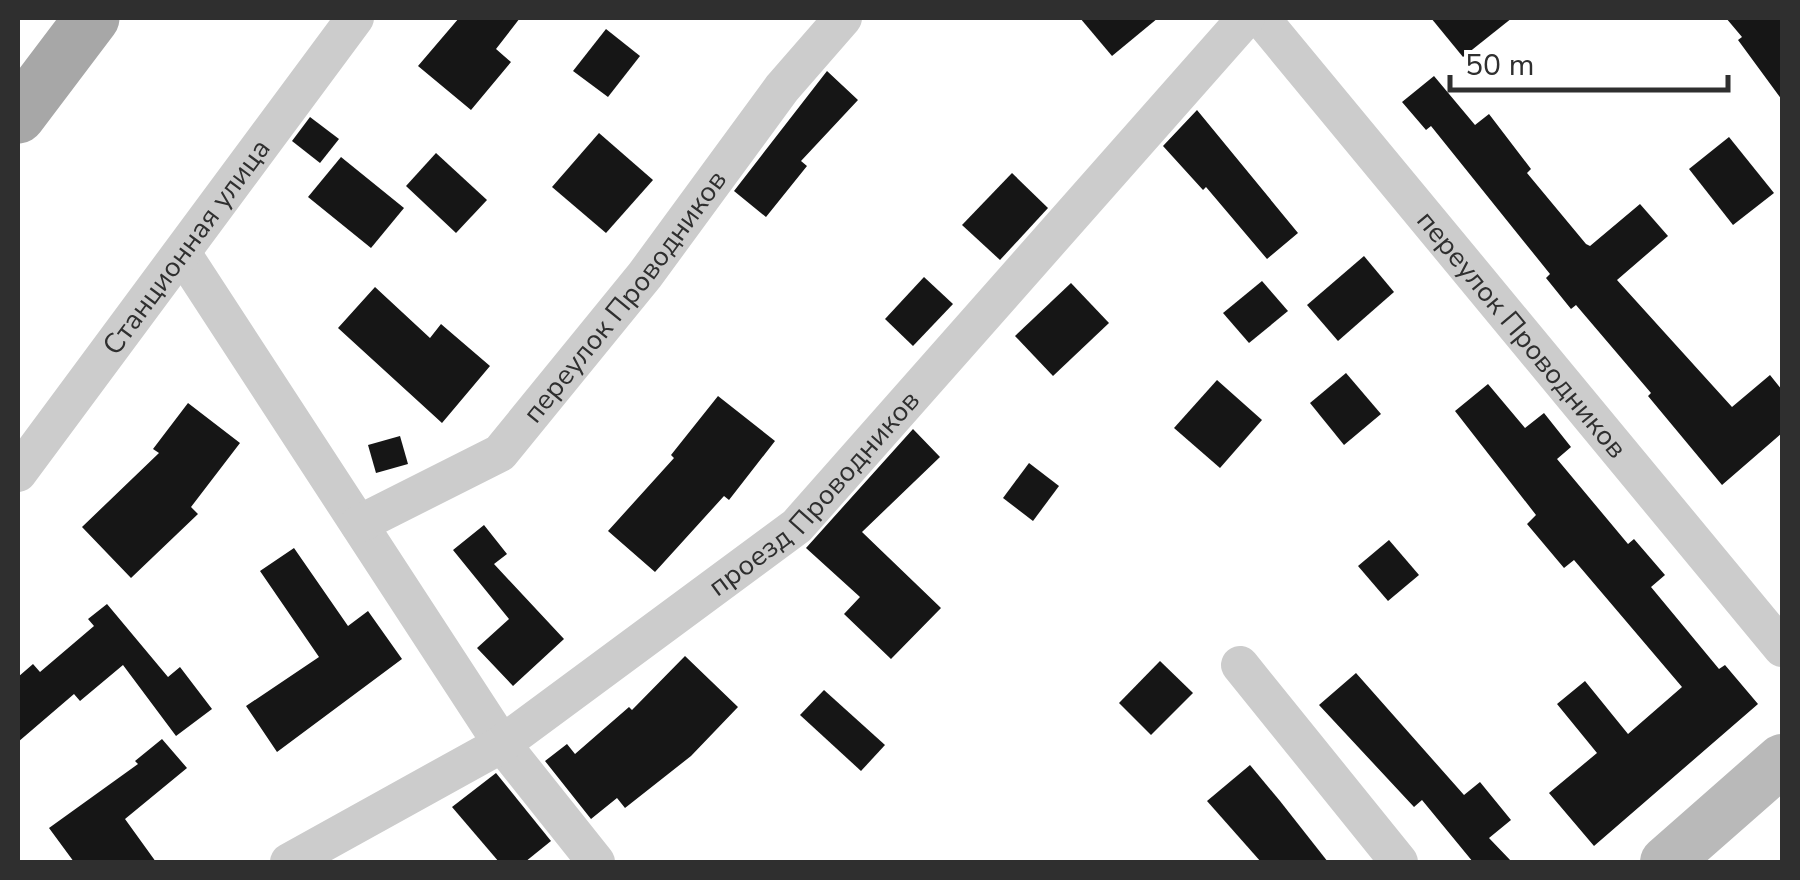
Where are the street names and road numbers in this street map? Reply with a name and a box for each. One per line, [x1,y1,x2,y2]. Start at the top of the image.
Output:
street label: Станционная улица [94,131,279,363]
street label: переулок Проводников [514,163,736,431]
street label: переулок Проводников [1408,203,1635,467]
street label: проезд Проводников [701,382,928,605]

